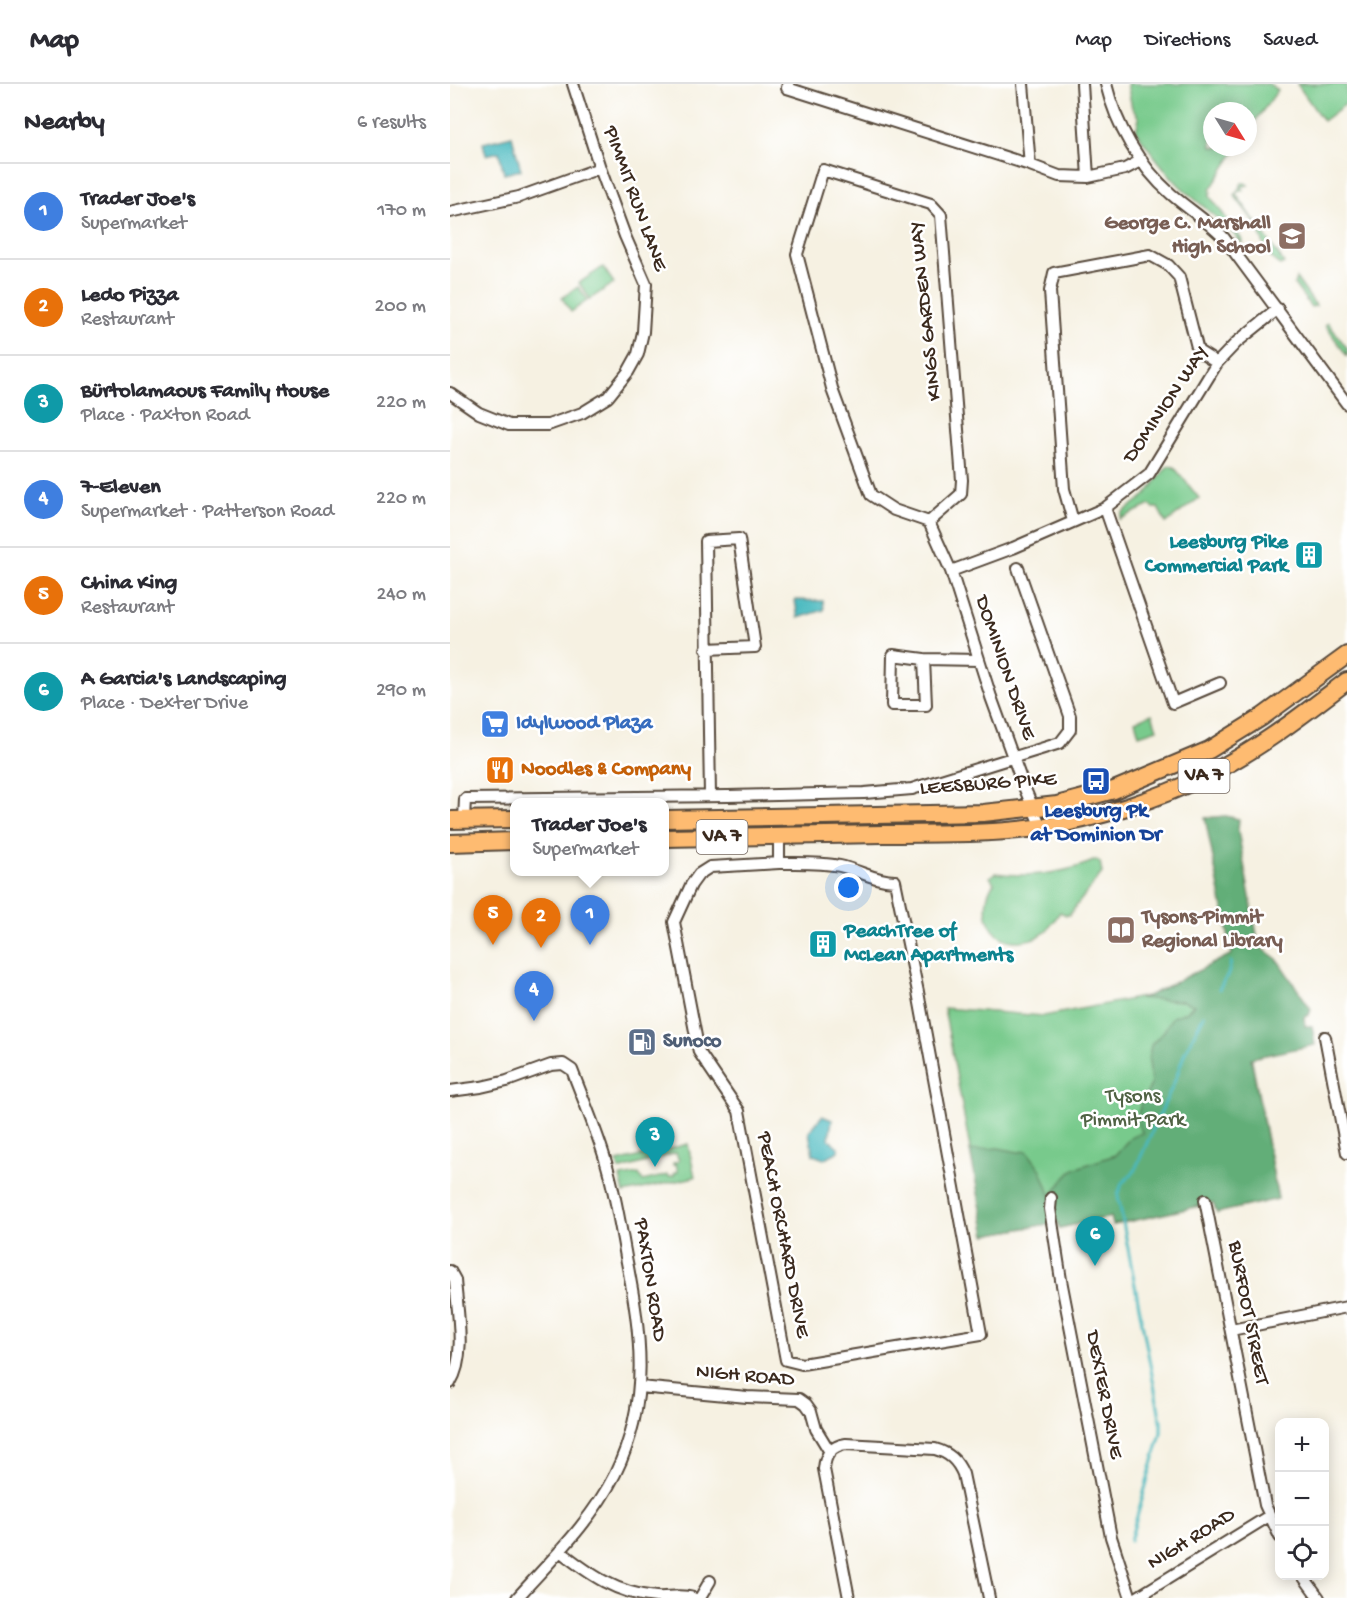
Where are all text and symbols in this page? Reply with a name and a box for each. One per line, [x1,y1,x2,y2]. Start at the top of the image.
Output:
text: Map [30,25,79,58]
text: Map [1075,29,1112,54]
text: Directions [1145,29,1230,54]
text: Saved [1263,29,1317,54]
north arrow [1203,102,1257,156]
text: Nearby [24,108,105,139]
text: 6 results [357,112,426,135]
street label: PIMMIT RUN LANE [596,122,672,276]
text: Trader Joe's [81,187,195,213]
text: 1 [39,200,48,223]
text: 170 m [377,200,426,223]
place label: George C. Marshall High School [1104,212,1271,261]
text: Supermarket [81,213,187,236]
street label: KINGS GARDEN WAY [905,220,949,402]
school or university icon: George C. Marshall High School [1276,220,1308,252]
text: Ledo Pizza [81,283,178,309]
text: 2 [39,296,48,319]
text: 200 m [375,296,426,319]
text: Restaurant [81,309,174,332]
street label: DOMINION WAY [1117,342,1215,470]
text: Bürtolamaous Family House [81,379,329,405]
text: 3 [38,392,49,415]
text: 220 m [376,392,426,415]
text: Place · Paxton Road [81,405,250,428]
text: 7-Eleven [81,475,161,501]
text: 4 [39,488,48,511]
text: 220 m [376,488,426,511]
text: Supermarket · Patterson Road [81,501,334,524]
place label: Leesburg Pike Commercial Park [1144,531,1291,580]
building icon: Leesburg Pike Commercial Park [1293,539,1325,571]
text: China King [81,571,177,597]
text: 5 [38,584,49,607]
text: 240 m [376,584,426,607]
street label: DOMINION DRIVE [967,591,1041,744]
text: Restaurant [81,597,174,620]
text: A Garcia's Landscaping [81,667,286,693]
text: 6 [38,680,49,703]
text: 290 m [376,680,426,703]
text: Place · Dexter Drive [81,693,248,716]
supermarket icon: Idylwood Plaza [479,708,511,740]
place label: Idylwood Plaza [516,712,654,737]
restaurant icon: Noodles & Company [484,754,516,786]
place label: Noodles & Company [521,758,692,783]
road number: VA 7 [1178,759,1230,793]
bus stop icon: Leesburg Pk at Dominion Dr [1080,765,1112,797]
street label: LEESBURG PIKE [919,768,1058,802]
popup [510,798,669,876]
place label: Leesburg Pk at Dominion Dr [1030,800,1164,849]
text: Trader Joe's [533,813,646,839]
road number: VA 7 [696,820,748,854]
text: Supermarket [533,839,638,862]
your location [834,873,863,902]
pin: 5 [474,896,513,945]
pin: 1 [570,896,610,945]
pin: 2 [522,898,560,948]
place label: Tysons-Pimmit Regional Library [1140,906,1283,955]
library icon: Tysons-Pimmit Regional Library [1105,914,1137,946]
place label: PeachTree of McLean Apartments [843,920,1015,969]
building icon: PeachTree of McLean Apartments [807,928,839,960]
pin: 4 [514,972,554,1021]
fuel station icon: Sunoco [626,1026,658,1058]
place label: Sunoco [663,1030,722,1055]
park label: Tysons Pimmit Park [1080,1085,1188,1134]
pin: 3 [636,1118,674,1167]
street label: PEACH ORCHARD DRIVE [750,1129,814,1341]
street label: PAXTON ROAD [627,1216,671,1344]
pin: 6 [1076,1216,1114,1266]
street label: BURFOOT STREET [1221,1238,1273,1388]
street label: DEXTER DRIVE [1078,1327,1128,1462]
street label: NIGH ROAD [695,1360,796,1394]
map controls [1275,1418,1329,1580]
button: + [1275,1418,1329,1472]
button: − [1275,1472,1329,1526]
street label: NIGH ROAD [1144,1503,1241,1577]
button: locate [1275,1526,1329,1580]

